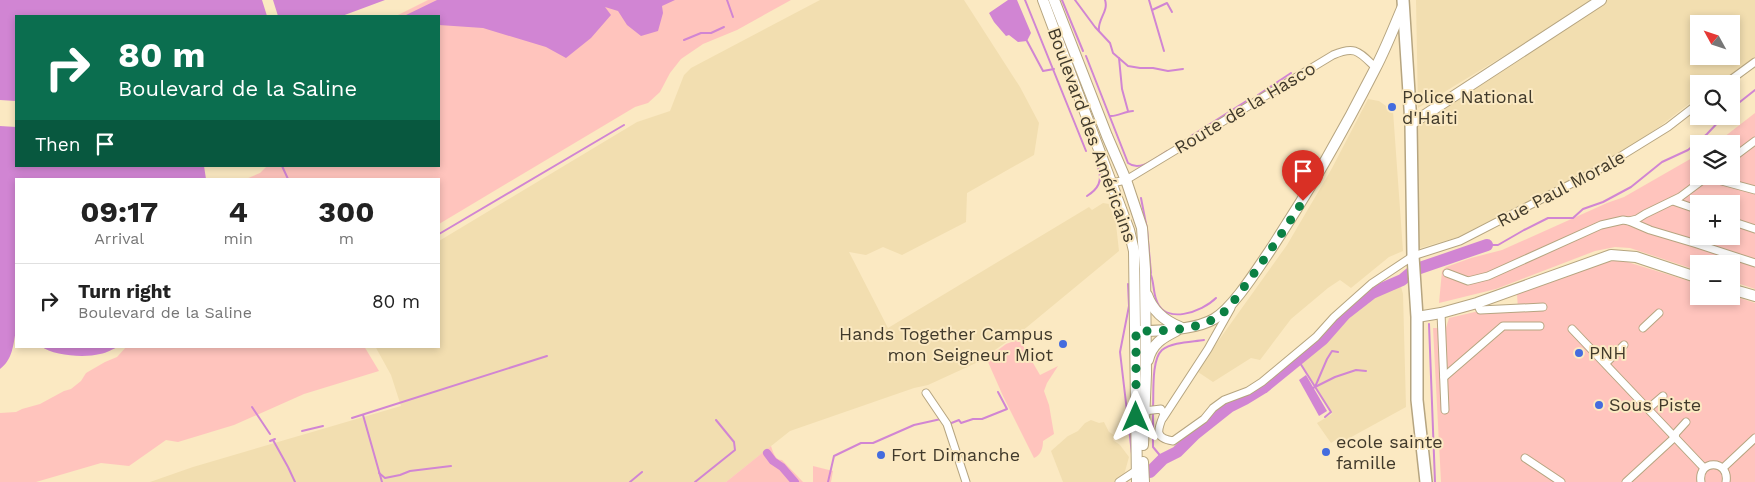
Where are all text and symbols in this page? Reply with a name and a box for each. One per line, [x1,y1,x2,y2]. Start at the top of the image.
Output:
north arrow [1690,15,1740,65]
map controls [1690,15,1740,305]
street label: Boulevard des Américains [1044,25,1141,245]
text: 80 m [118,34,205,76]
icon: right [35,35,100,100]
street label: Route de la Hasco [1171,57,1319,158]
button: search [1690,75,1740,125]
text: Boulevard de la Saline [118,76,357,101]
place label: Police National d'Haiti [1402,86,1534,128]
marker: Police National d'Haiti [1386,101,1398,113]
icon: arrive [91,130,119,158]
text: Then [35,133,81,156]
button: layers [1690,135,1740,185]
street label: Rue Paul Morale [1493,146,1628,231]
pin [1282,150,1324,201]
icon: arrive [1289,157,1317,185]
text: 09:17 [80,194,158,229]
text: 4 [229,194,248,229]
text: 300 [318,194,375,229]
button: + [1690,195,1740,245]
text: Arrival [94,229,144,248]
text: min [224,229,253,248]
text: m [339,229,354,248]
button: − [1690,255,1740,305]
text: Turn right [78,280,171,303]
icon: right [35,287,63,315]
text: 80 m [372,290,420,313]
text: Boulevard de la Saline [78,303,252,322]
place label: Hands Together Campus mon Seigneur Miot [839,323,1053,365]
marker: Hands Together Campus mon Seigneur Miot [1057,338,1069,350]
place label: PNH [1589,342,1626,363]
marker: PNH [1573,347,1585,359]
position arrow [1109,390,1161,442]
place label: Sous Piste [1609,394,1701,415]
marker: Sous Piste [1593,399,1605,411]
place label: ecole sainte famille [1336,431,1443,473]
place label: Fort Dimanche [891,444,1020,465]
marker: ecole sainte famille [1320,446,1332,458]
marker: Fort Dimanche [875,449,887,461]

